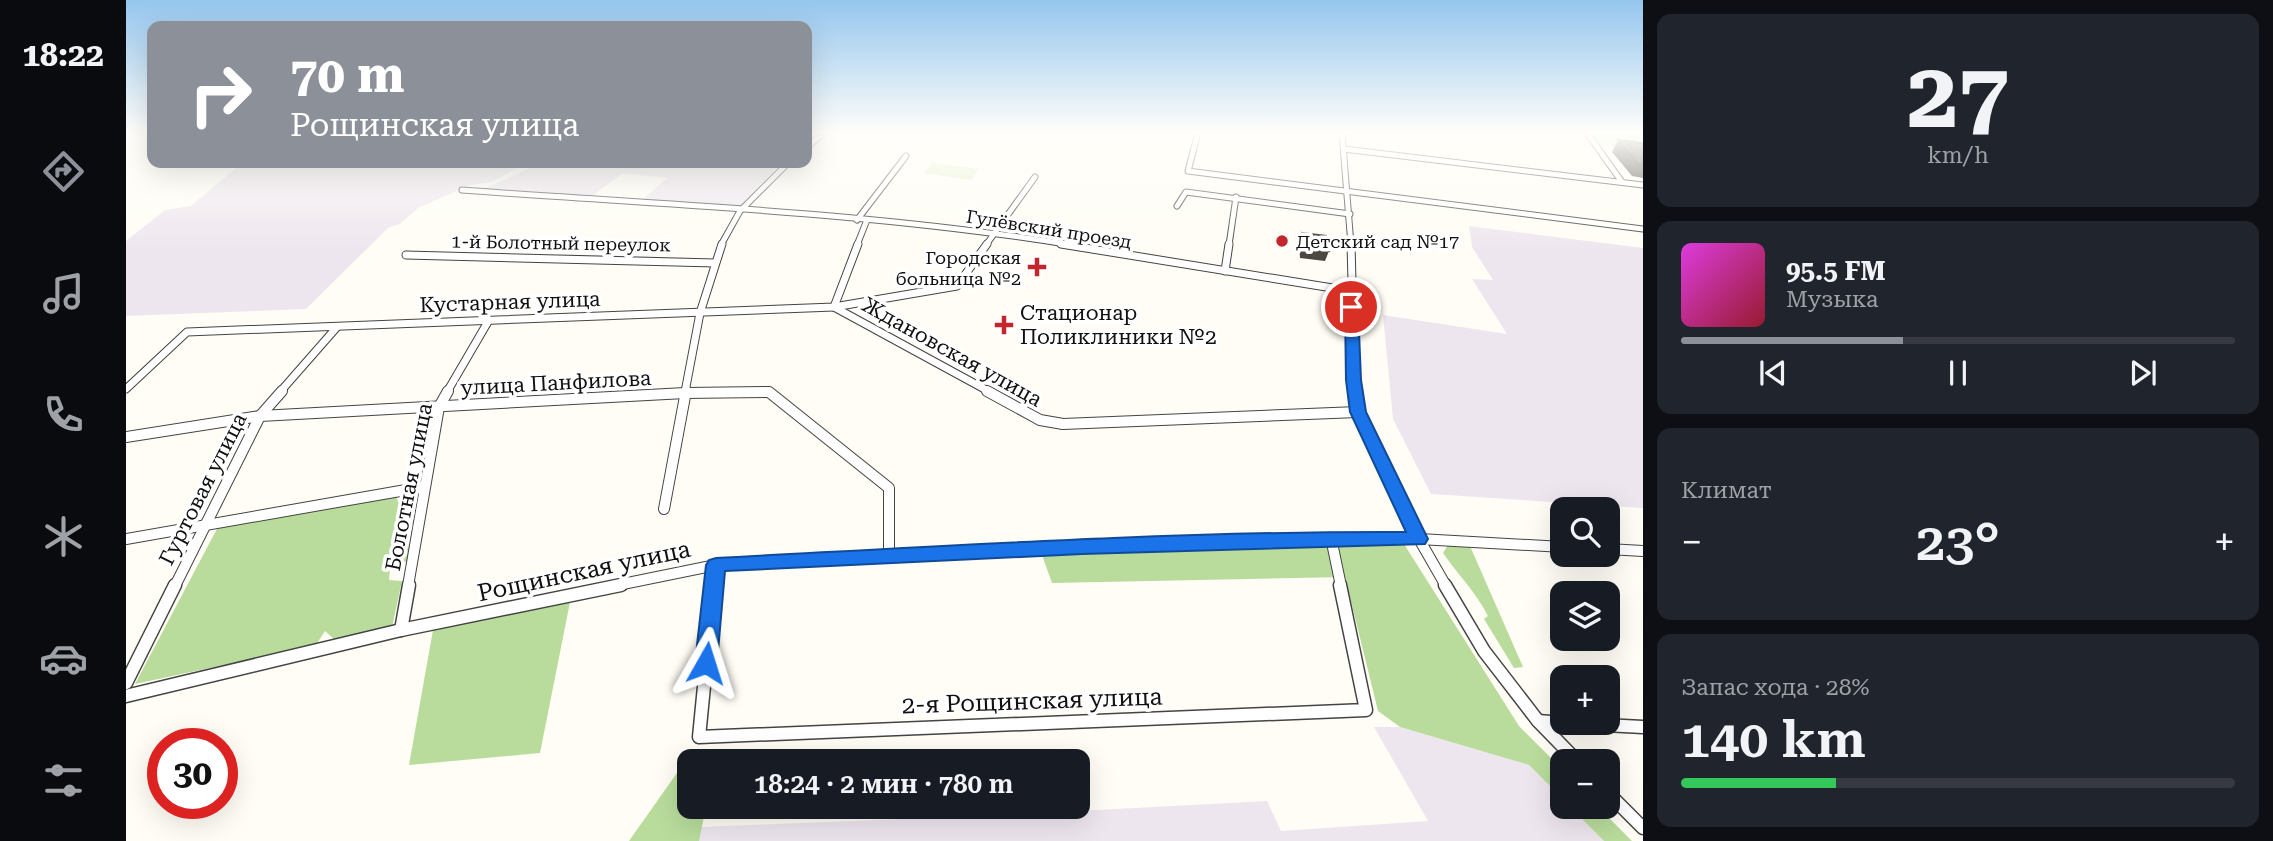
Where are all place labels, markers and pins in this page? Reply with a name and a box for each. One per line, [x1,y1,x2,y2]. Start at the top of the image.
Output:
place label: Детский сад №17 [1296,231,1459,252]
marker: Детский сад №17 [1274,233,1290,249]
place label: Городская больница №2 [896,247,1021,289]
marker: Городская больница №2 [1027,257,1047,277]
pin [1321,277,1381,337]
place label: Стационар Поликлиники №2 [1020,301,1217,349]
marker: Стационар Поликлиники №2 [994,315,1014,335]

